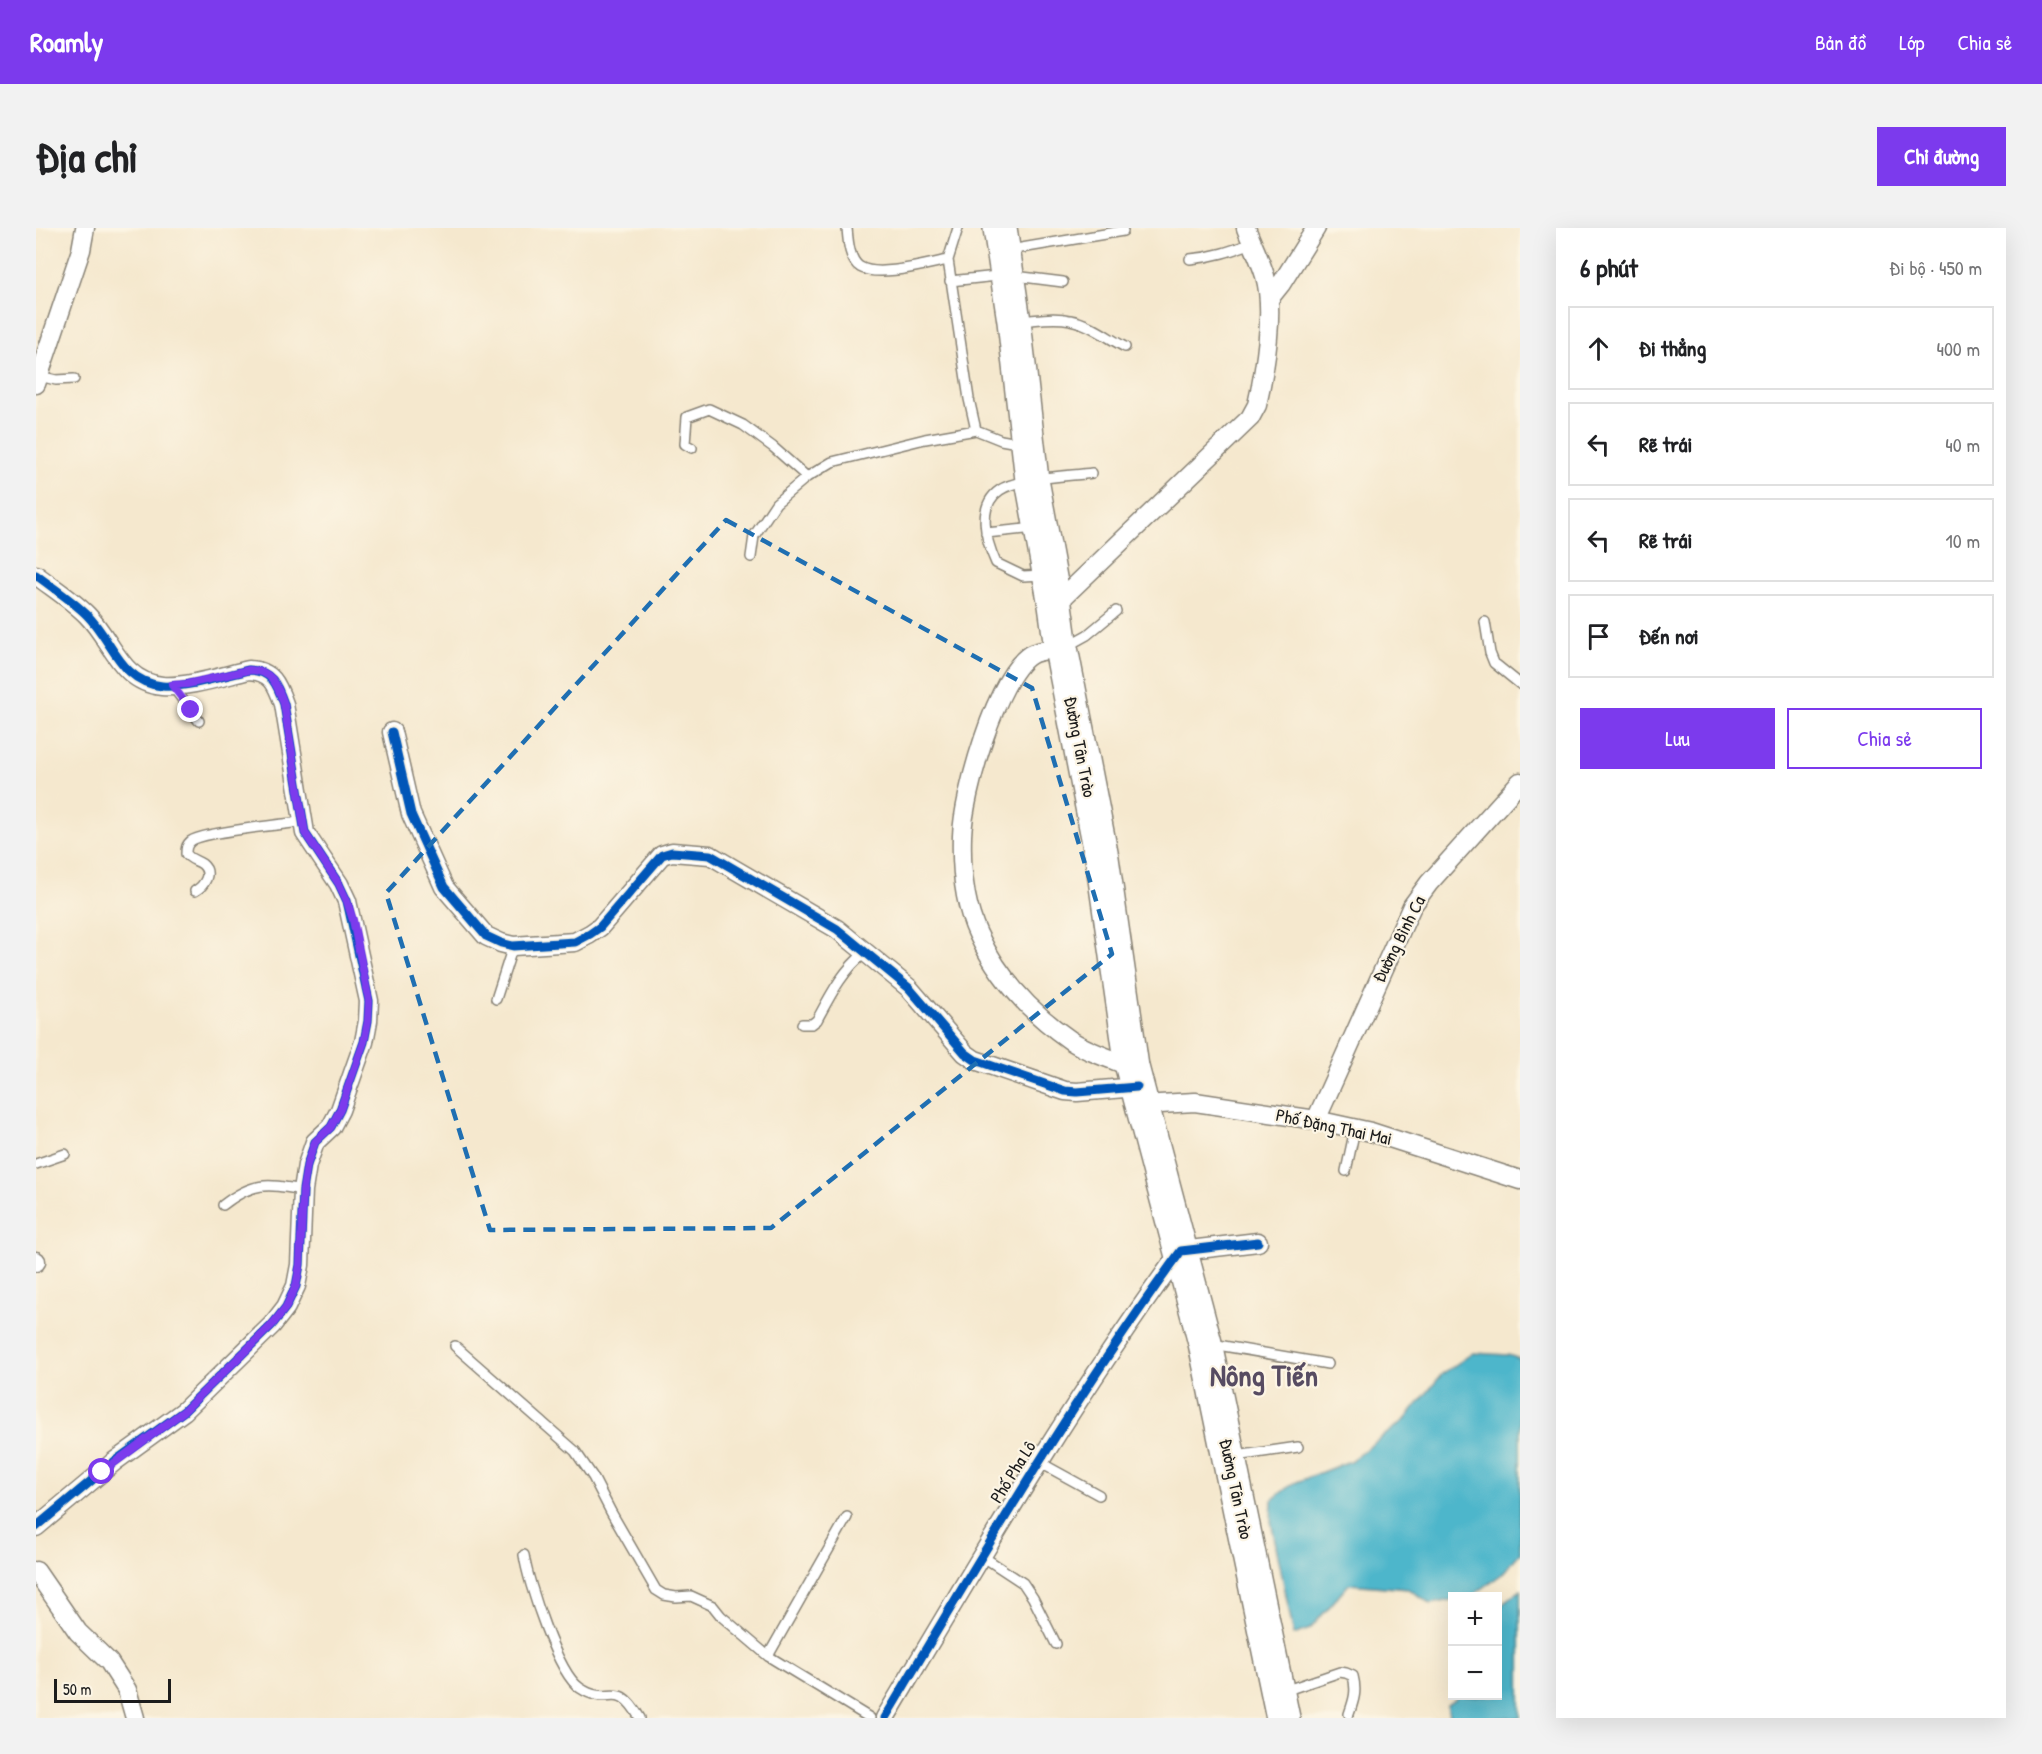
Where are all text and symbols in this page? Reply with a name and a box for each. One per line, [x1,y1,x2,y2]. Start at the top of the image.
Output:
text: Roamly [30,23,103,61]
text: Bản đồ [1815,28,1866,57]
text: Lớp [1899,28,1924,57]
text: Chia sẻ [1957,28,2012,57]
button: Chỉ đường [1877,127,2006,186]
text: Địa chỉ [36,128,138,185]
text: 6 phút [1580,250,1638,285]
text: Đi bộ · 450 m [1889,254,1982,281]
icon: ahead [1582,332,1615,365]
text: Đi thẳng [1639,333,1706,363]
text: 400 m [1936,335,1980,362]
icon: left [1582,428,1615,461]
text: Rẽ trái [1639,429,1692,459]
text: 40 m [1945,431,1980,458]
icon: left [1582,524,1615,557]
text: Rẽ trái [1639,525,1692,555]
text: 10 m [1946,527,1980,554]
icon: arrive [1582,620,1615,653]
text: Đến nơi [1639,621,1699,651]
street label: Đường Tân Trào [1058,694,1102,799]
route end [177,696,203,722]
button: Lưu [1580,708,1775,769]
button: Chia sẻ [1787,708,1982,769]
street label: Đường Bình Ca [1366,891,1431,987]
street label: Phố Đặng Thai Mai [1274,1102,1394,1151]
district label: Nông Tiến [1210,1355,1318,1396]
street label: Phố Pha Lô [984,1436,1041,1508]
street label: Đường Tân Trào [1214,1436,1259,1541]
route start [88,1458,114,1484]
map controls [1448,1592,1502,1700]
button: + [1448,1592,1502,1646]
button: − [1448,1646,1502,1700]
scale bar [54,1676,171,1704]
text: 50 m [63,1678,92,1700]

